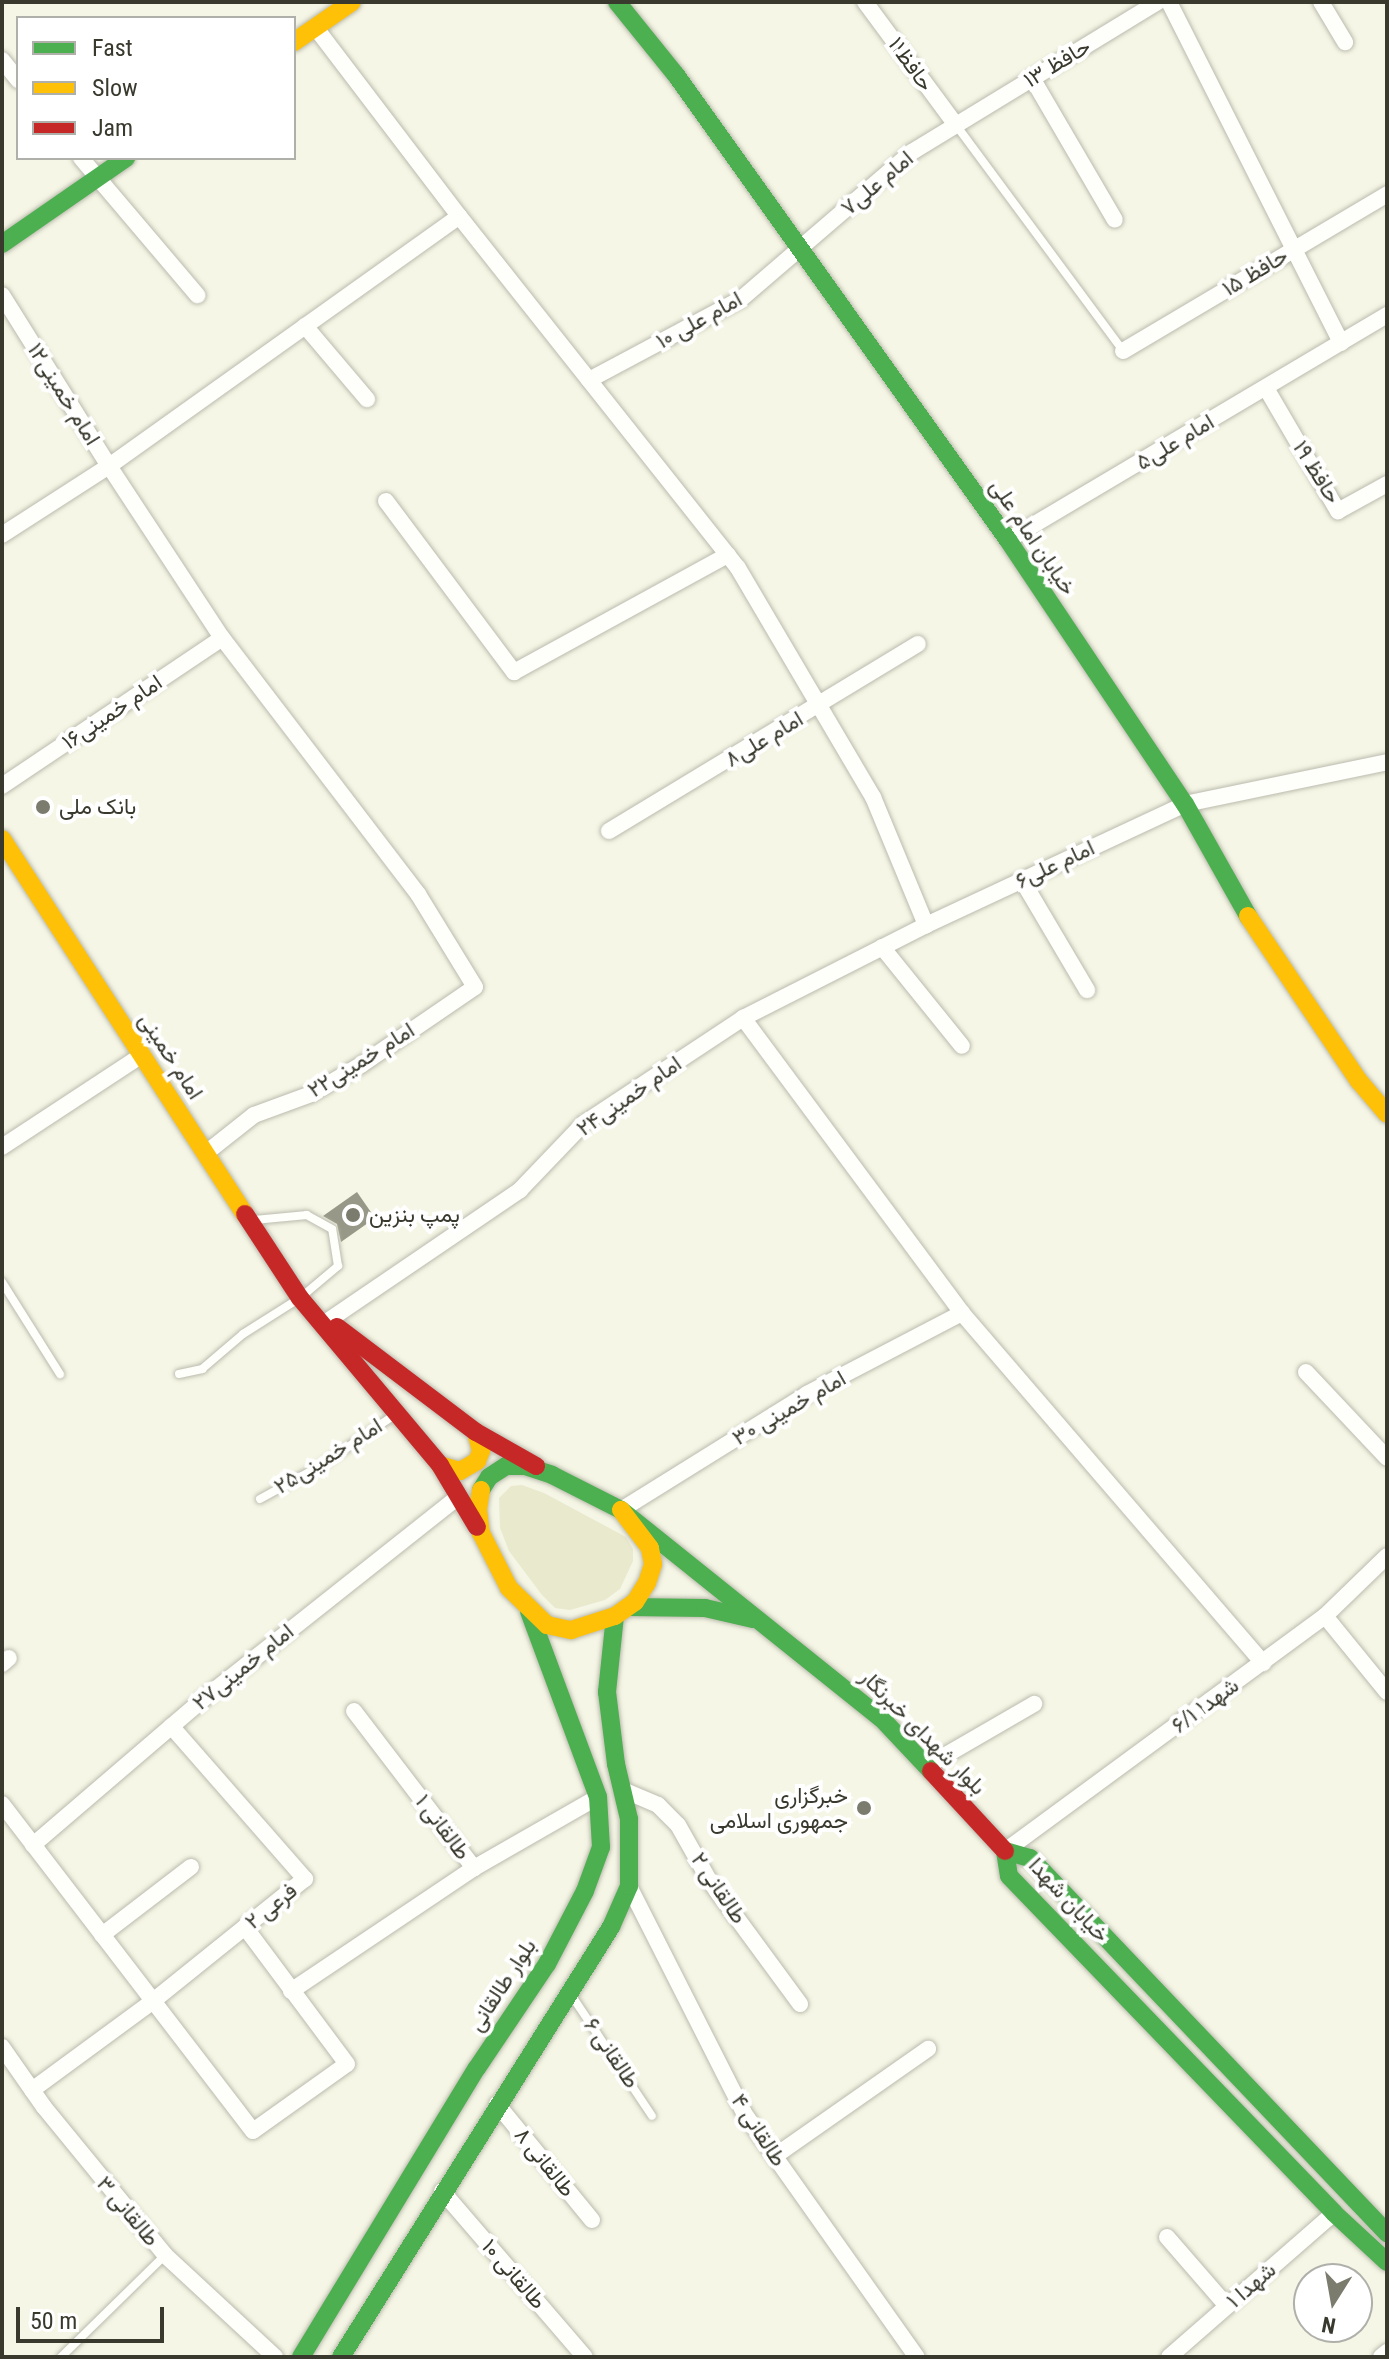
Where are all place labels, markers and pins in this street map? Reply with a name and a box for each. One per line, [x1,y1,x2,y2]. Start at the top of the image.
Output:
place label: بانک ملی [59,794,136,820]
marker: بانک ملی [34,798,52,816]
place label: پمپ بنزین [369,1202,460,1228]
marker: پمپ بنزین [344,1206,362,1224]
place label: خبرگزاری جمهوری اسلامی [710,1782,848,1834]
marker: خبرگزاری جمهوری اسلامی [855,1799,873,1817]

